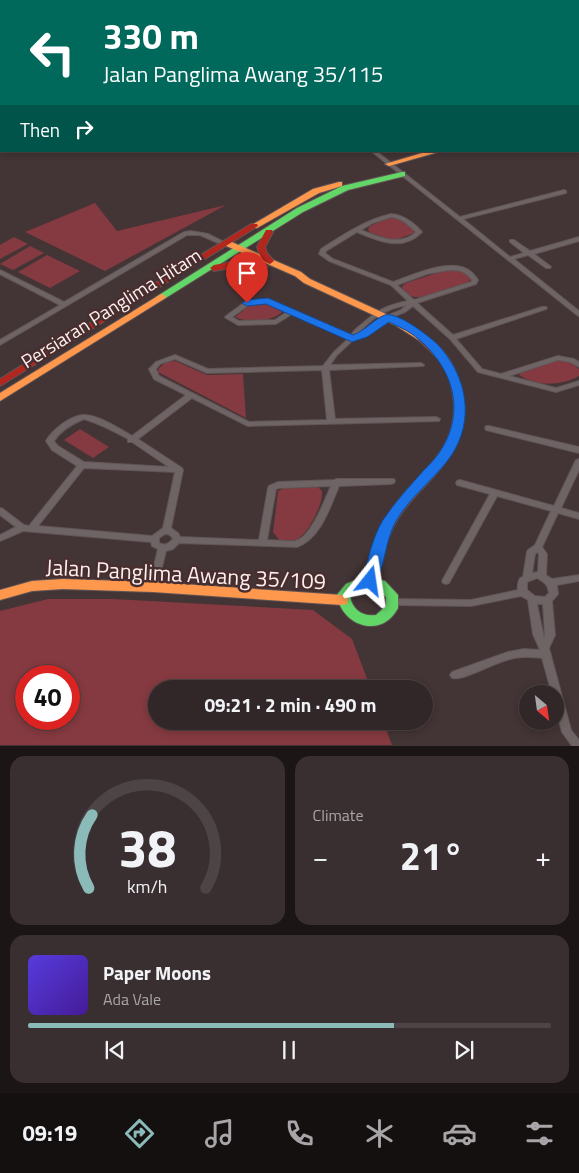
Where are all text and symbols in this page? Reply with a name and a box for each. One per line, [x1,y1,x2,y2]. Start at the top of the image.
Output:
text: 330 m [103,9,199,63]
icon: left [20,20,85,85]
text: Jalan Panglima Awang 35/115 [103,57,383,91]
text: Then [20,115,60,144]
icon: right [70,115,98,143]
street label: Persiaran Panglima Hitam [15,240,207,375]
pin [226,252,268,303]
icon: arrive [233,259,261,287]
street label: Jalan Panglima Awang 35/109 [45,550,327,598]
position arrow [343,554,395,606]
speed limit sign: 40 [15,665,80,730]
north arrow [519,685,564,730]
map controls [519,685,564,730]
text: 09:21 · 2 min · 490 m [204,690,377,719]
text: Climate [313,803,364,827]
text: 38 [118,808,176,887]
text: 21° [400,827,464,885]
text: − [313,835,328,878]
text: + [535,835,551,878]
text: km/h [127,873,167,900]
text: Paper Moons [103,958,211,987]
text: Ada Vale [103,987,161,1011]
icon: previous [101,1036,129,1064]
icon: pause [275,1036,303,1064]
icon: next [450,1036,478,1064]
text: 09:19 [22,1116,77,1150]
icon: directions [122,1116,157,1151]
icon: music [202,1116,237,1151]
icon: phone [282,1116,317,1151]
icon: climate [362,1116,397,1151]
icon: car [442,1116,477,1151]
icon: filters [522,1116,557,1151]

